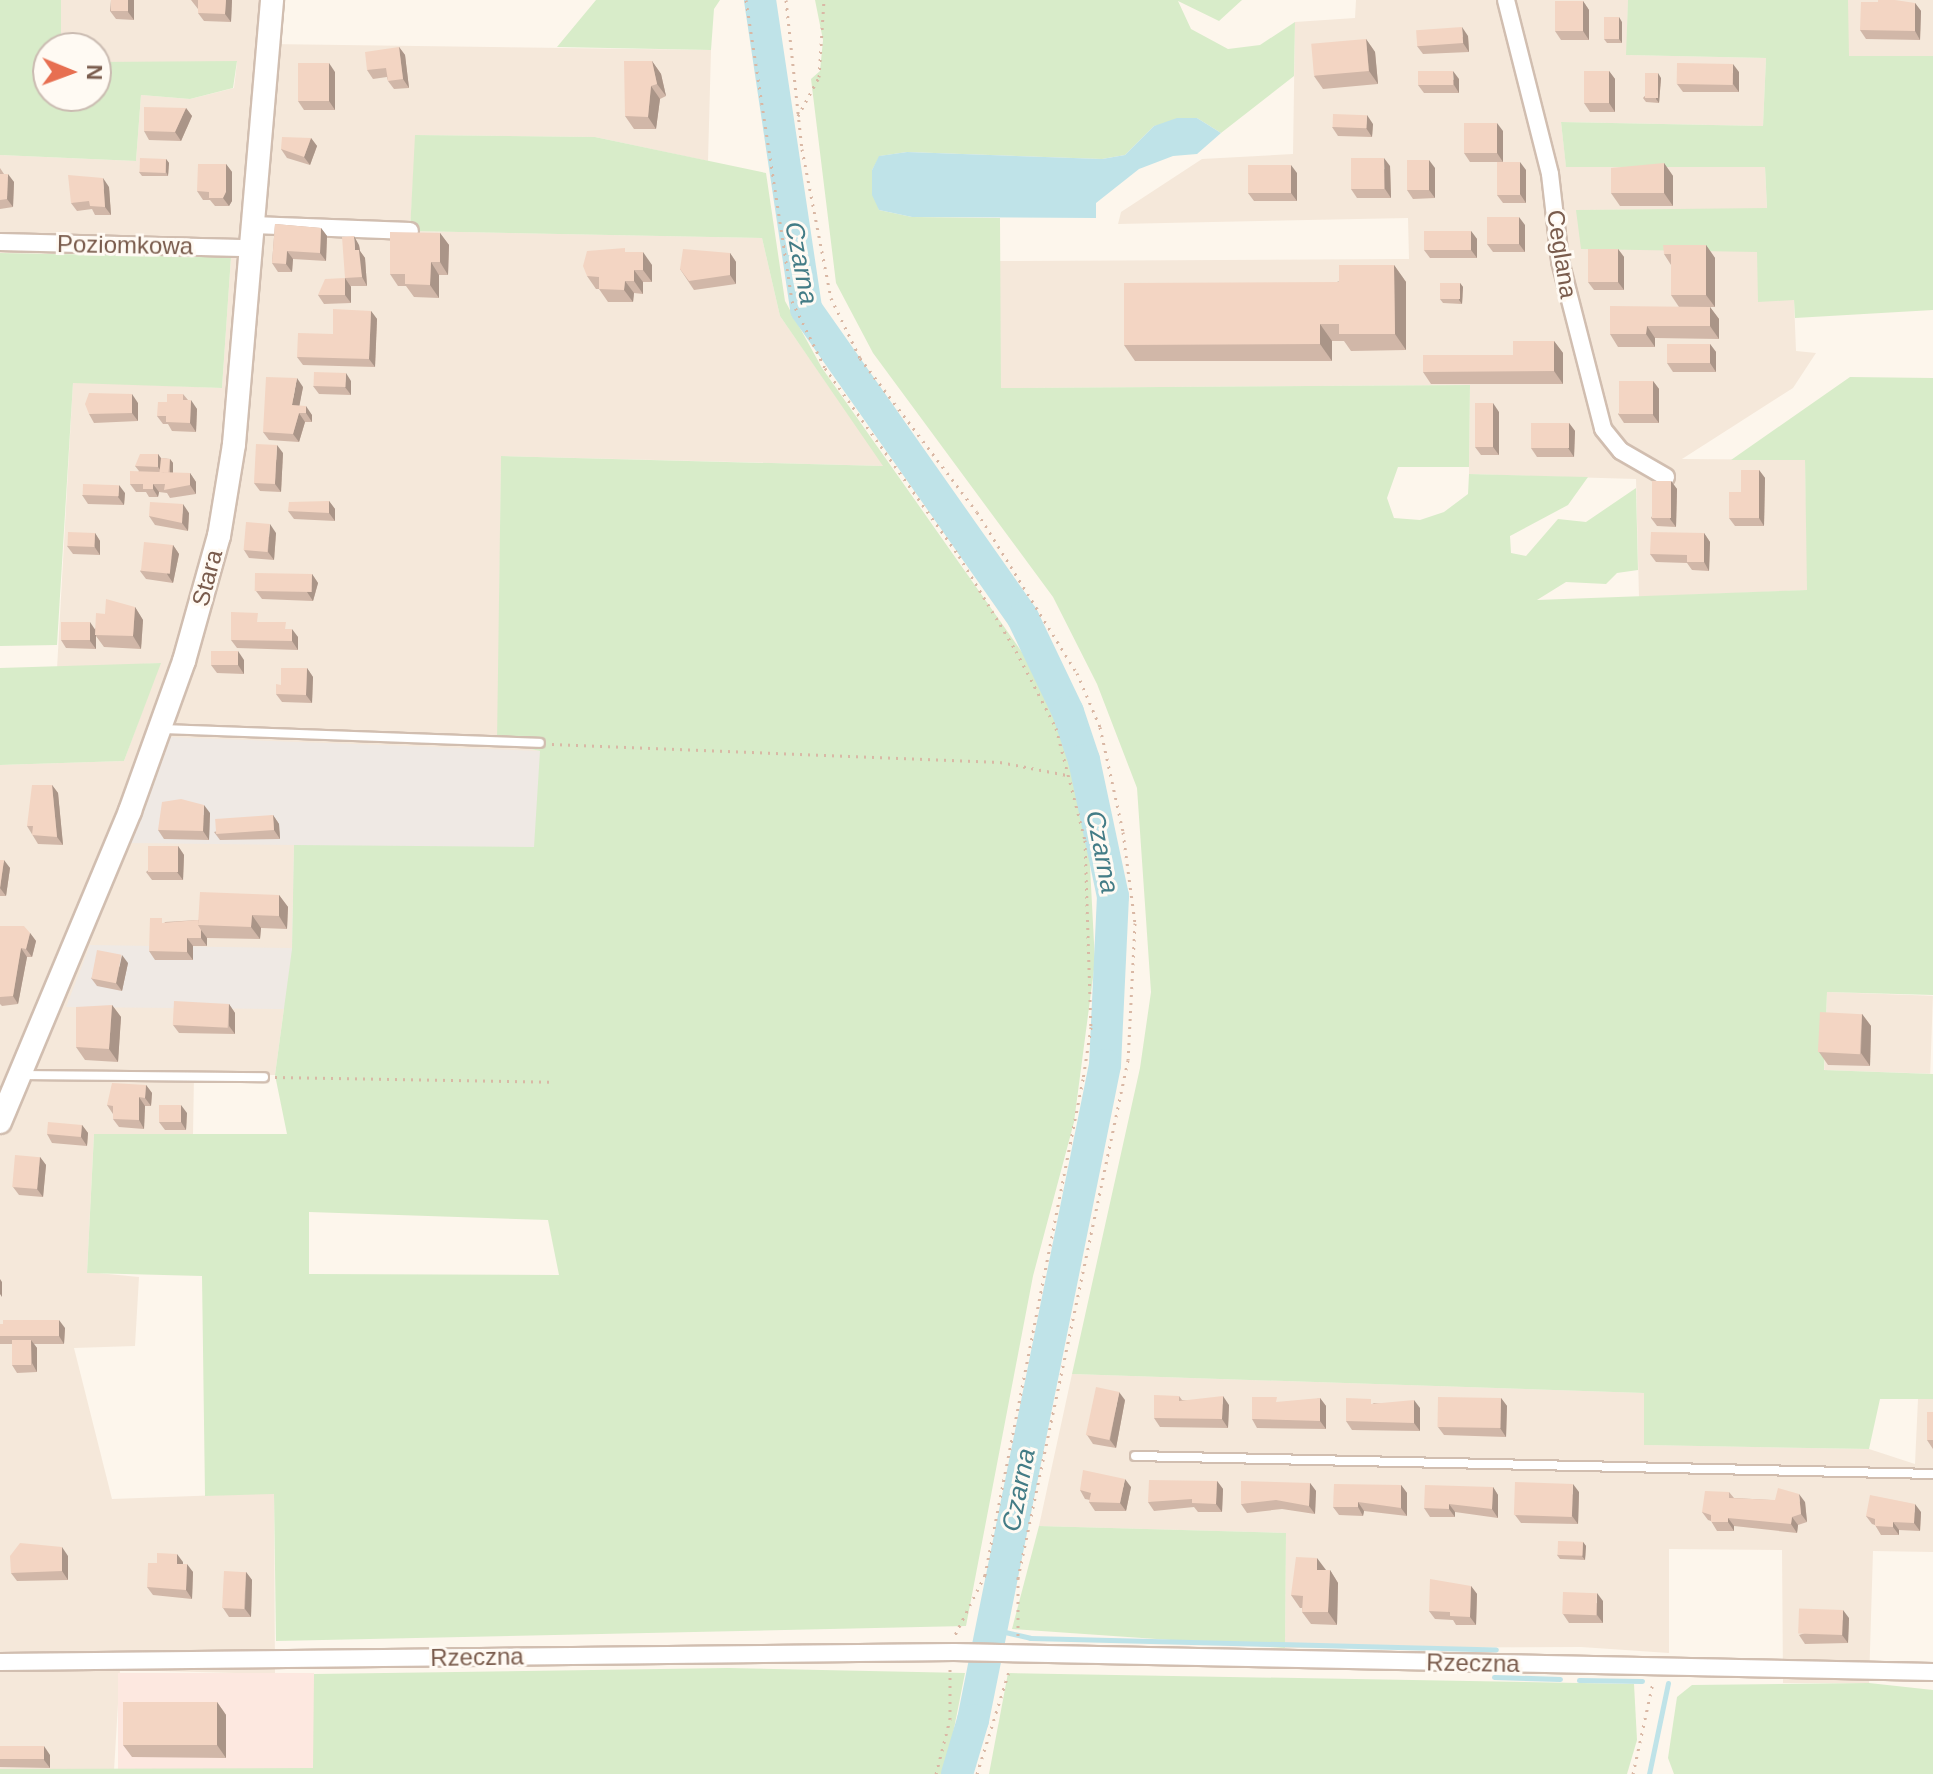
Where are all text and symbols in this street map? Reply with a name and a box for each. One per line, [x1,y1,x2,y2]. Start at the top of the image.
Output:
north arrow [32,32,112,112]
text: N [82,64,107,81]
street label: Ceglana [1541,208,1583,300]
water label: Czarna [778,219,824,307]
street label: Poziomkowa [57,229,193,261]
street label: Stara [186,547,228,609]
water label: Czarna [1079,808,1125,896]
water label: Czarna [996,1446,1042,1534]
street label: Rzeczna [430,1642,524,1672]
street label: Rzeczna [1426,1648,1520,1678]

